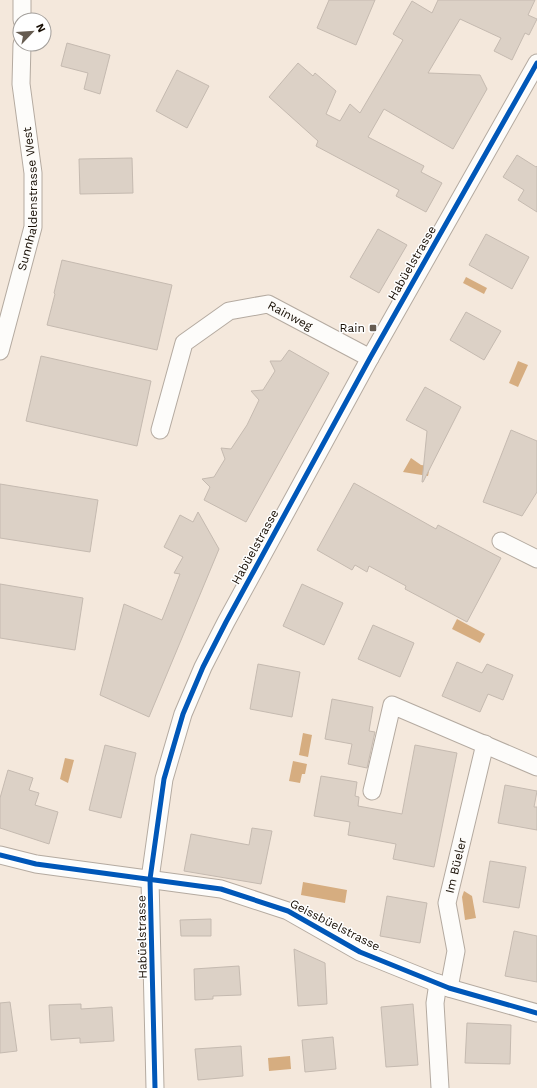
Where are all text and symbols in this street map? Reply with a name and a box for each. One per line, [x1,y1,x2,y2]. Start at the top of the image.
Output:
north arrow [12,12,52,52]
text: N [33,22,48,34]
street label: Sunnhaldenstrasse West [15,126,40,272]
street label: Habüelstrasse [385,223,439,303]
street label: Rainweg [265,298,315,333]
place label: Rain [340,321,365,335]
marker: Rain [368,323,378,333]
street label: Habüelstrasse [229,507,281,587]
street label: Im Büeler [443,836,469,895]
street label: Habüelstrasse [134,895,150,979]
street label: Geissbüelstrasse [288,896,383,954]

